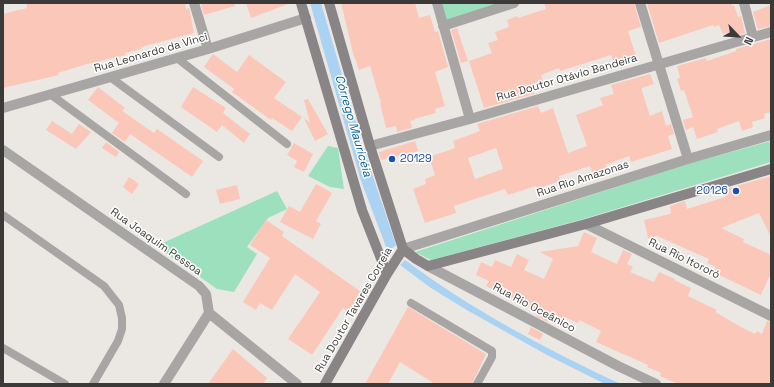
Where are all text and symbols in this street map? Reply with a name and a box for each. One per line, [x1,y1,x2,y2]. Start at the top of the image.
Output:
north arrow [718,16,758,56]
street label: Rua Leonardo da Vinci [93,30,209,76]
text: N [741,35,757,47]
street label: Rua Doutor Otávio Bandeira [495,52,639,104]
water label: Córrego Mauricéia [332,73,374,179]
place label: 20129 [400,152,432,166]
marker: 20129 [387,154,397,164]
street label: Rua Rio Amazonas [535,158,631,200]
place label: 20126 [696,184,728,198]
marker: 20126 [731,186,741,196]
street label: Rua Joaquim Pessoa [108,205,204,279]
street label: Rua Rio Itororó [646,236,722,282]
street label: Rua Doutor Tavares Correia [313,245,395,375]
street label: Rua Rio Oceânico [490,281,578,335]

